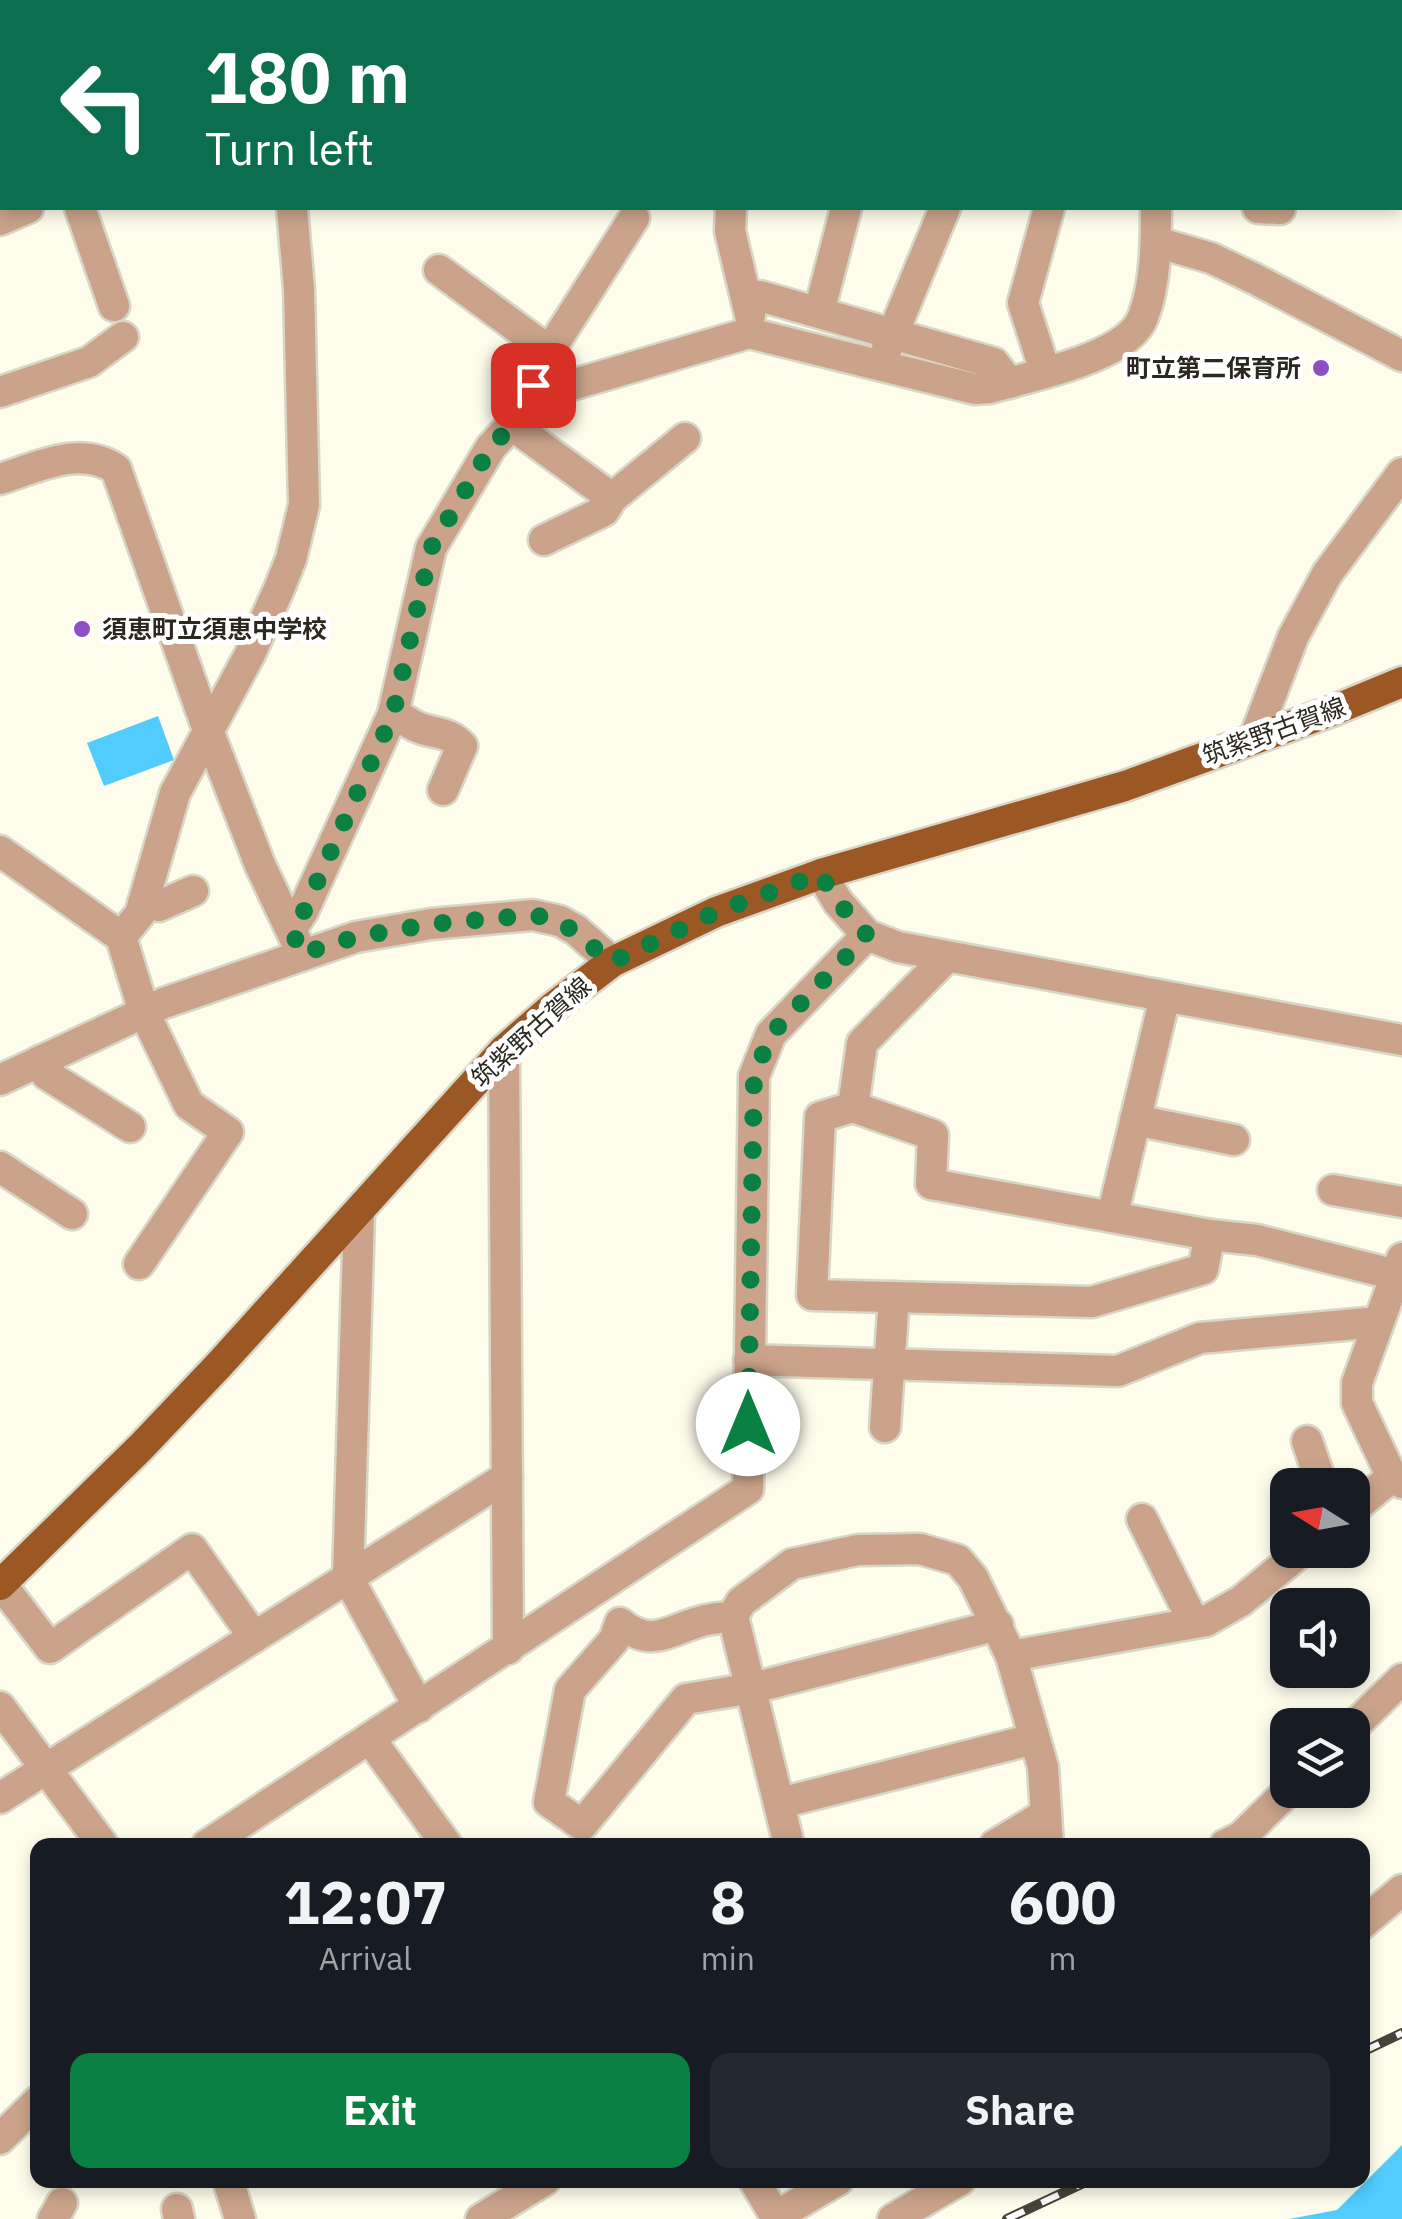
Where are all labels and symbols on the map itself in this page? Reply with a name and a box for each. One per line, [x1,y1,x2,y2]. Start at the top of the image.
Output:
pin [491,343,576,428]
place label: 町立第二保育所 [1126,351,1301,384]
marker: 町立第二保育所 [1310,357,1332,379]
place label: 須恵町立須恵中学校 [102,612,327,645]
marker: 須恵町立須恵中学校 [71,618,93,640]
street label: 筑紫野古賀線 [1198,689,1350,772]
street label: 筑紫野古賀線 [464,969,597,1094]
position arrow [696,1372,800,1476]
north arrow [1270,1468,1370,1568]

